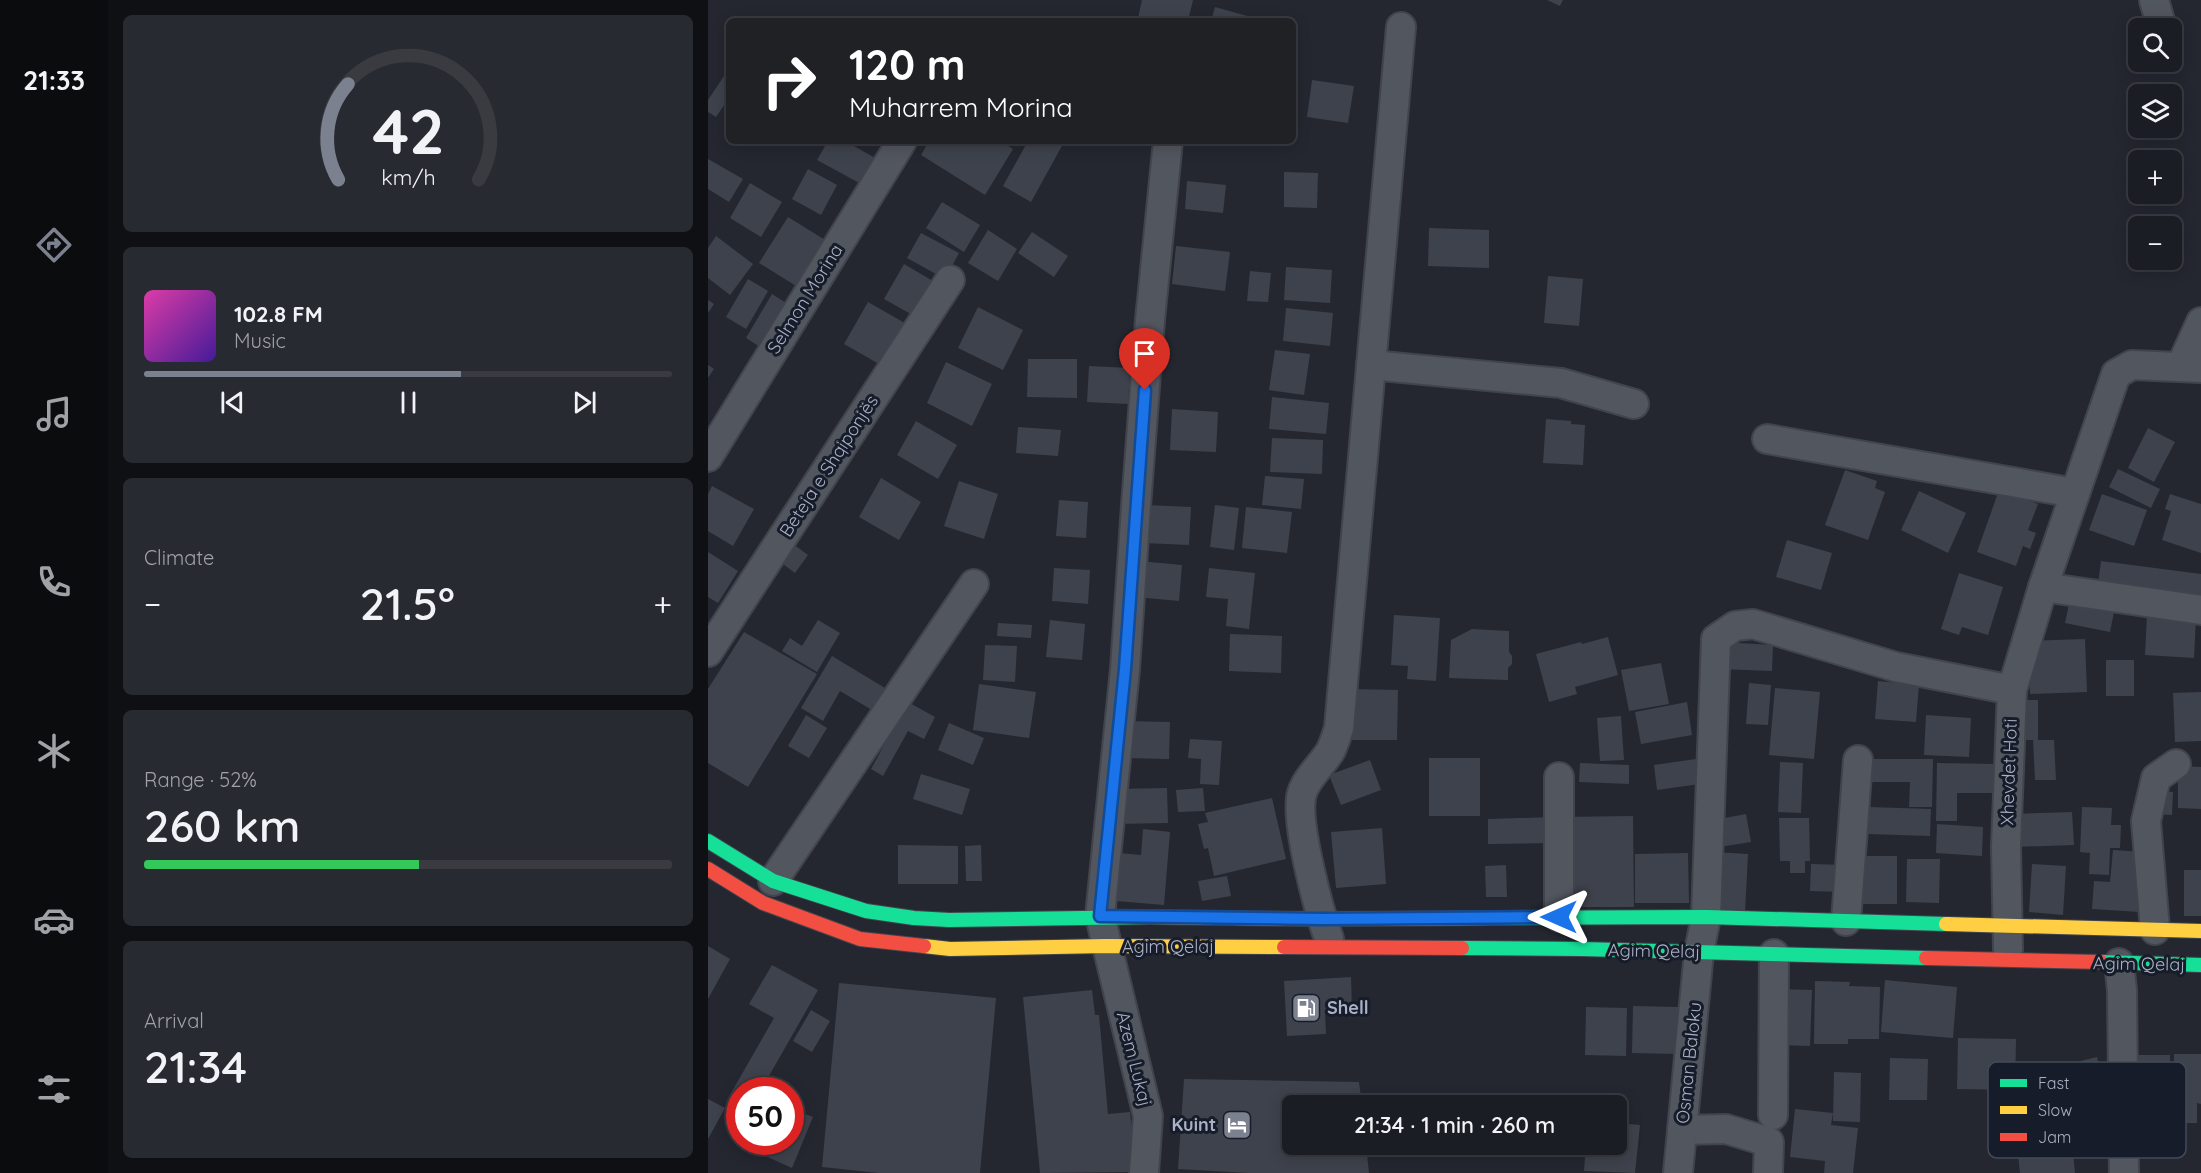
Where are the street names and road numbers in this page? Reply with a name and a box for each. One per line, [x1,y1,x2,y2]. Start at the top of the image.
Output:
street label: Selmon Morina [762,240,847,358]
street label: Beteja e Shqiponjës [774,390,883,541]
street label: Xhevdet Hoti [1995,718,2022,826]
street label: Agim Qelaj [1122,935,1214,958]
street label: Agim Qelaj [1608,938,1700,963]
street label: Agim Qelaj [2093,951,2185,976]
street label: Osman Baloku [1671,1001,1706,1125]
street label: Azem Lukaj [1112,1009,1157,1109]

